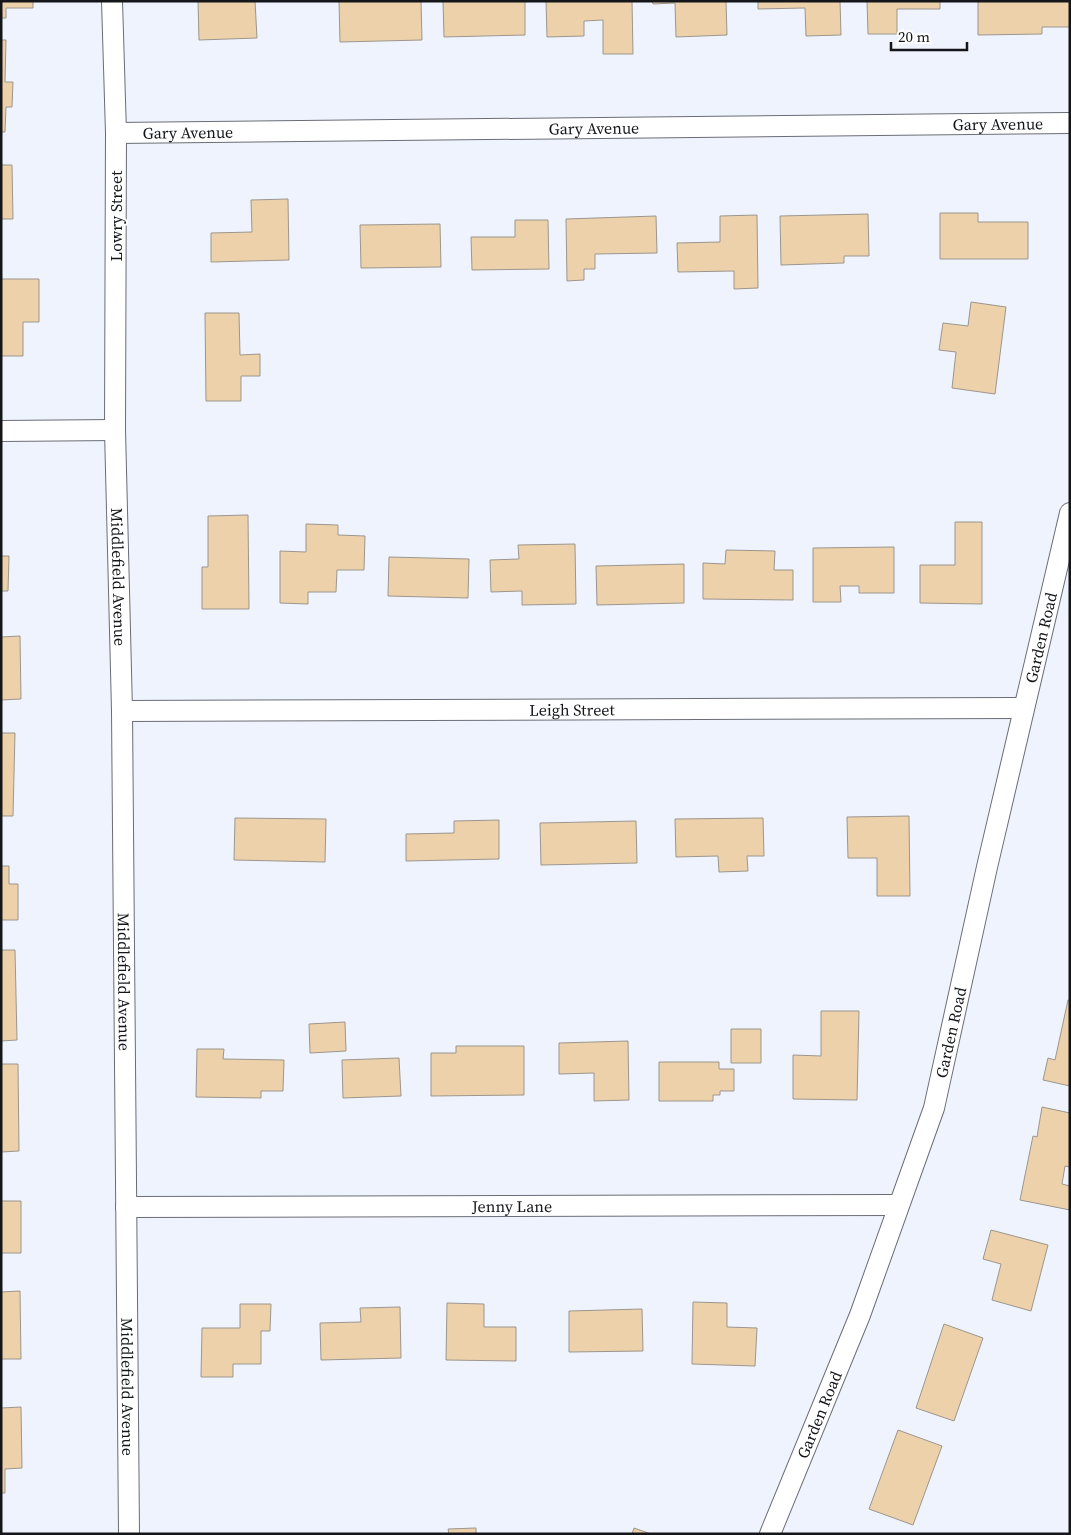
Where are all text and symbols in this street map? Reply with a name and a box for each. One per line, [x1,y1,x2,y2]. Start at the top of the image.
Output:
scale bar [891,20,967,52]
text: 20 m [898,26,930,47]
street label: Gary Avenue [953,112,1043,135]
street label: Gary Avenue [549,117,639,139]
street label: Gary Avenue [143,121,233,144]
street label: Lowry Street [105,170,127,261]
street label: Middlefield Avenue [106,508,131,646]
street label: Garden Road [1020,590,1062,685]
street label: Leigh Street [529,698,616,721]
street label: Middlefield Avenue [113,913,136,1051]
street label: Garden Road [930,985,971,1080]
street label: Jenny Lane [471,1195,552,1217]
street label: Middlefield Avenue [116,1318,139,1456]
street label: Garden Road [791,1368,847,1462]

